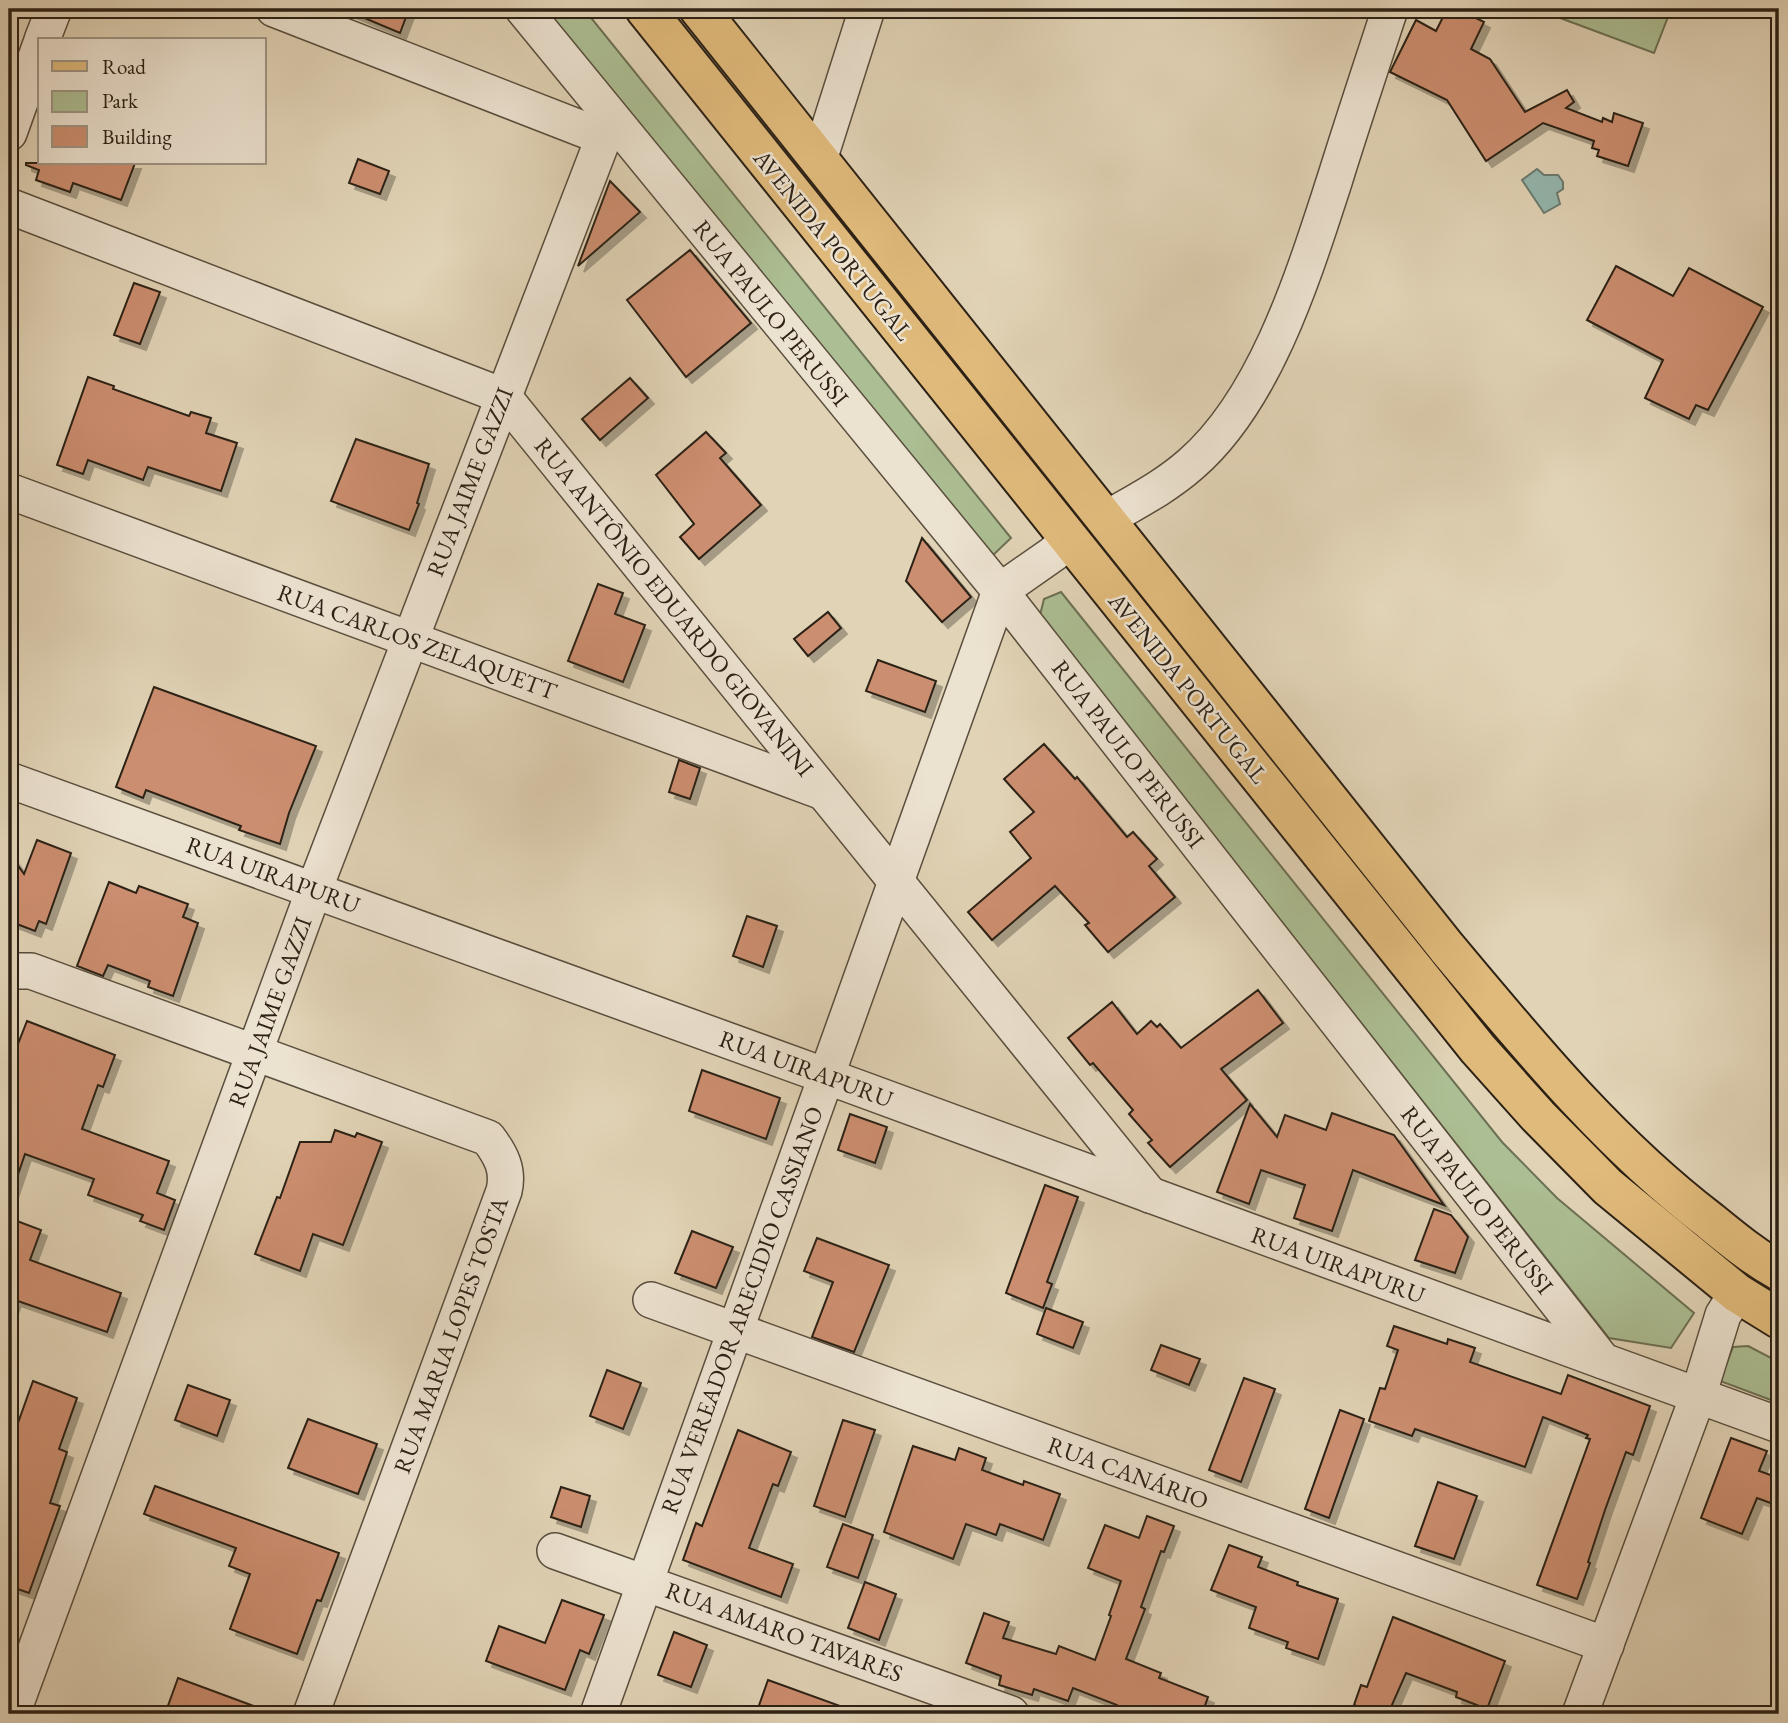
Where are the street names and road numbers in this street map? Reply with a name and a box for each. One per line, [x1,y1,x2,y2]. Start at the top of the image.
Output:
street label: AVENIDA PORTUGAL [746,142,920,347]
street label: RUA PAULO PERUSSI [687,213,856,412]
street label: RUA JAIME GAZZI [419,383,520,581]
street label: RUA ANTÔNIO EDUARDO GIOVANINI [528,431,821,783]
street label: RUA CARLOS ZELAQUETT [273,577,562,707]
street label: AVENIDA PORTUGAL [1101,585,1275,790]
street label: RUA PAULO PERUSSI [1045,653,1212,854]
street label: RUA UIRAPURU [182,829,365,920]
street label: RUA JAIME GAZZI [221,912,318,1111]
street label: RUA UIRAPURU [715,1023,898,1114]
street label: RUA PAULO PERUSSI [1394,1099,1561,1300]
street label: RUA VEREADOR ARECIDIO CASSIANO [653,1102,830,1518]
street label: RUA MARIA LOPES TOSTA [386,1192,515,1477]
street label: RUA UIRAPURU [1247,1219,1430,1310]
street label: RUA CANÁRIO [1043,1429,1213,1516]
street label: RUA AMARO TAVARES [661,1574,907,1689]

